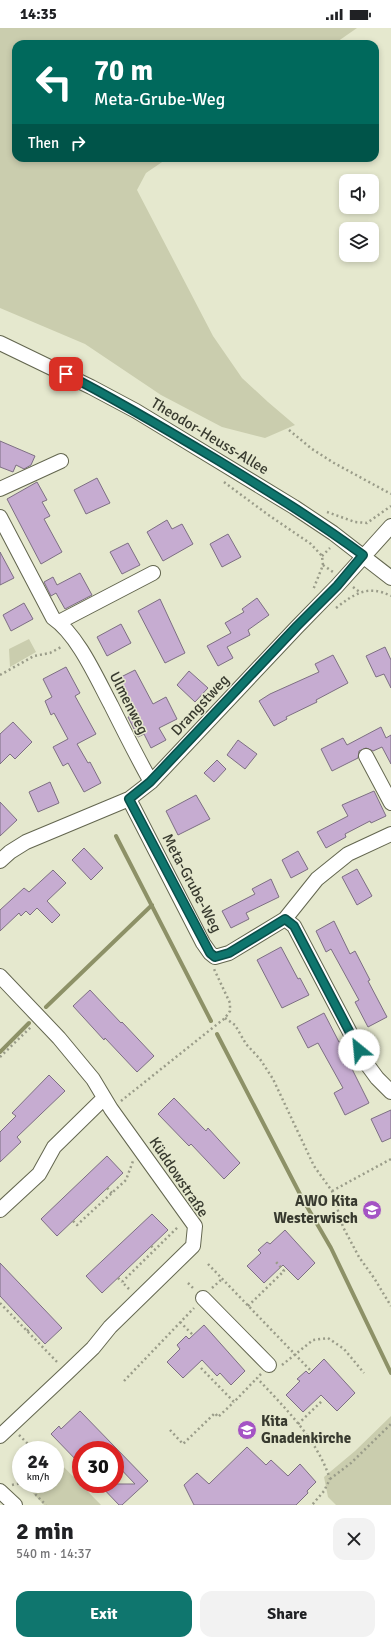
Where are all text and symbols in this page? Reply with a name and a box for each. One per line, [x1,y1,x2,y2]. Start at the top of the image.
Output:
text: 14:35 [20,5,57,23]
text: 70 m [94,54,153,88]
icon: left [28,56,80,108]
text: Meta-Grube-Weg [94,88,225,110]
icon: right [67,132,89,154]
text: Then [28,134,59,152]
map controls [339,174,379,262]
button: sound [339,174,379,214]
button: layers [339,222,379,262]
pin [49,357,83,391]
icon: arrive [55,363,77,385]
street label: Theodor-Heuss-Allee [148,394,272,478]
street label: Ulmenweg [106,669,152,737]
street label: Drangstweg [167,671,233,739]
street label: Meta-Grube-Weg [158,830,226,936]
position arrow [338,1029,380,1071]
street label: Küddowstraße [146,1133,212,1221]
place label: AWO Kita Westerwisch [274,1192,358,1227]
school or university icon: AWO Kita Westerwisch [361,1199,383,1221]
place label: Kita Gnadenkirche [261,1412,351,1447]
school or university icon: Kita Gnadenkirche [236,1419,258,1441]
speed limit sign: 30 [72,1441,124,1493]
text: 24 [27,1449,49,1474]
text: km/h [27,1471,49,1483]
text: 2 min [16,1516,74,1546]
button: close [333,1518,375,1560]
text: 540 m · 14:37 [16,1546,92,1562]
button: Exit [16,1591,192,1637]
button: Share [200,1591,375,1637]

